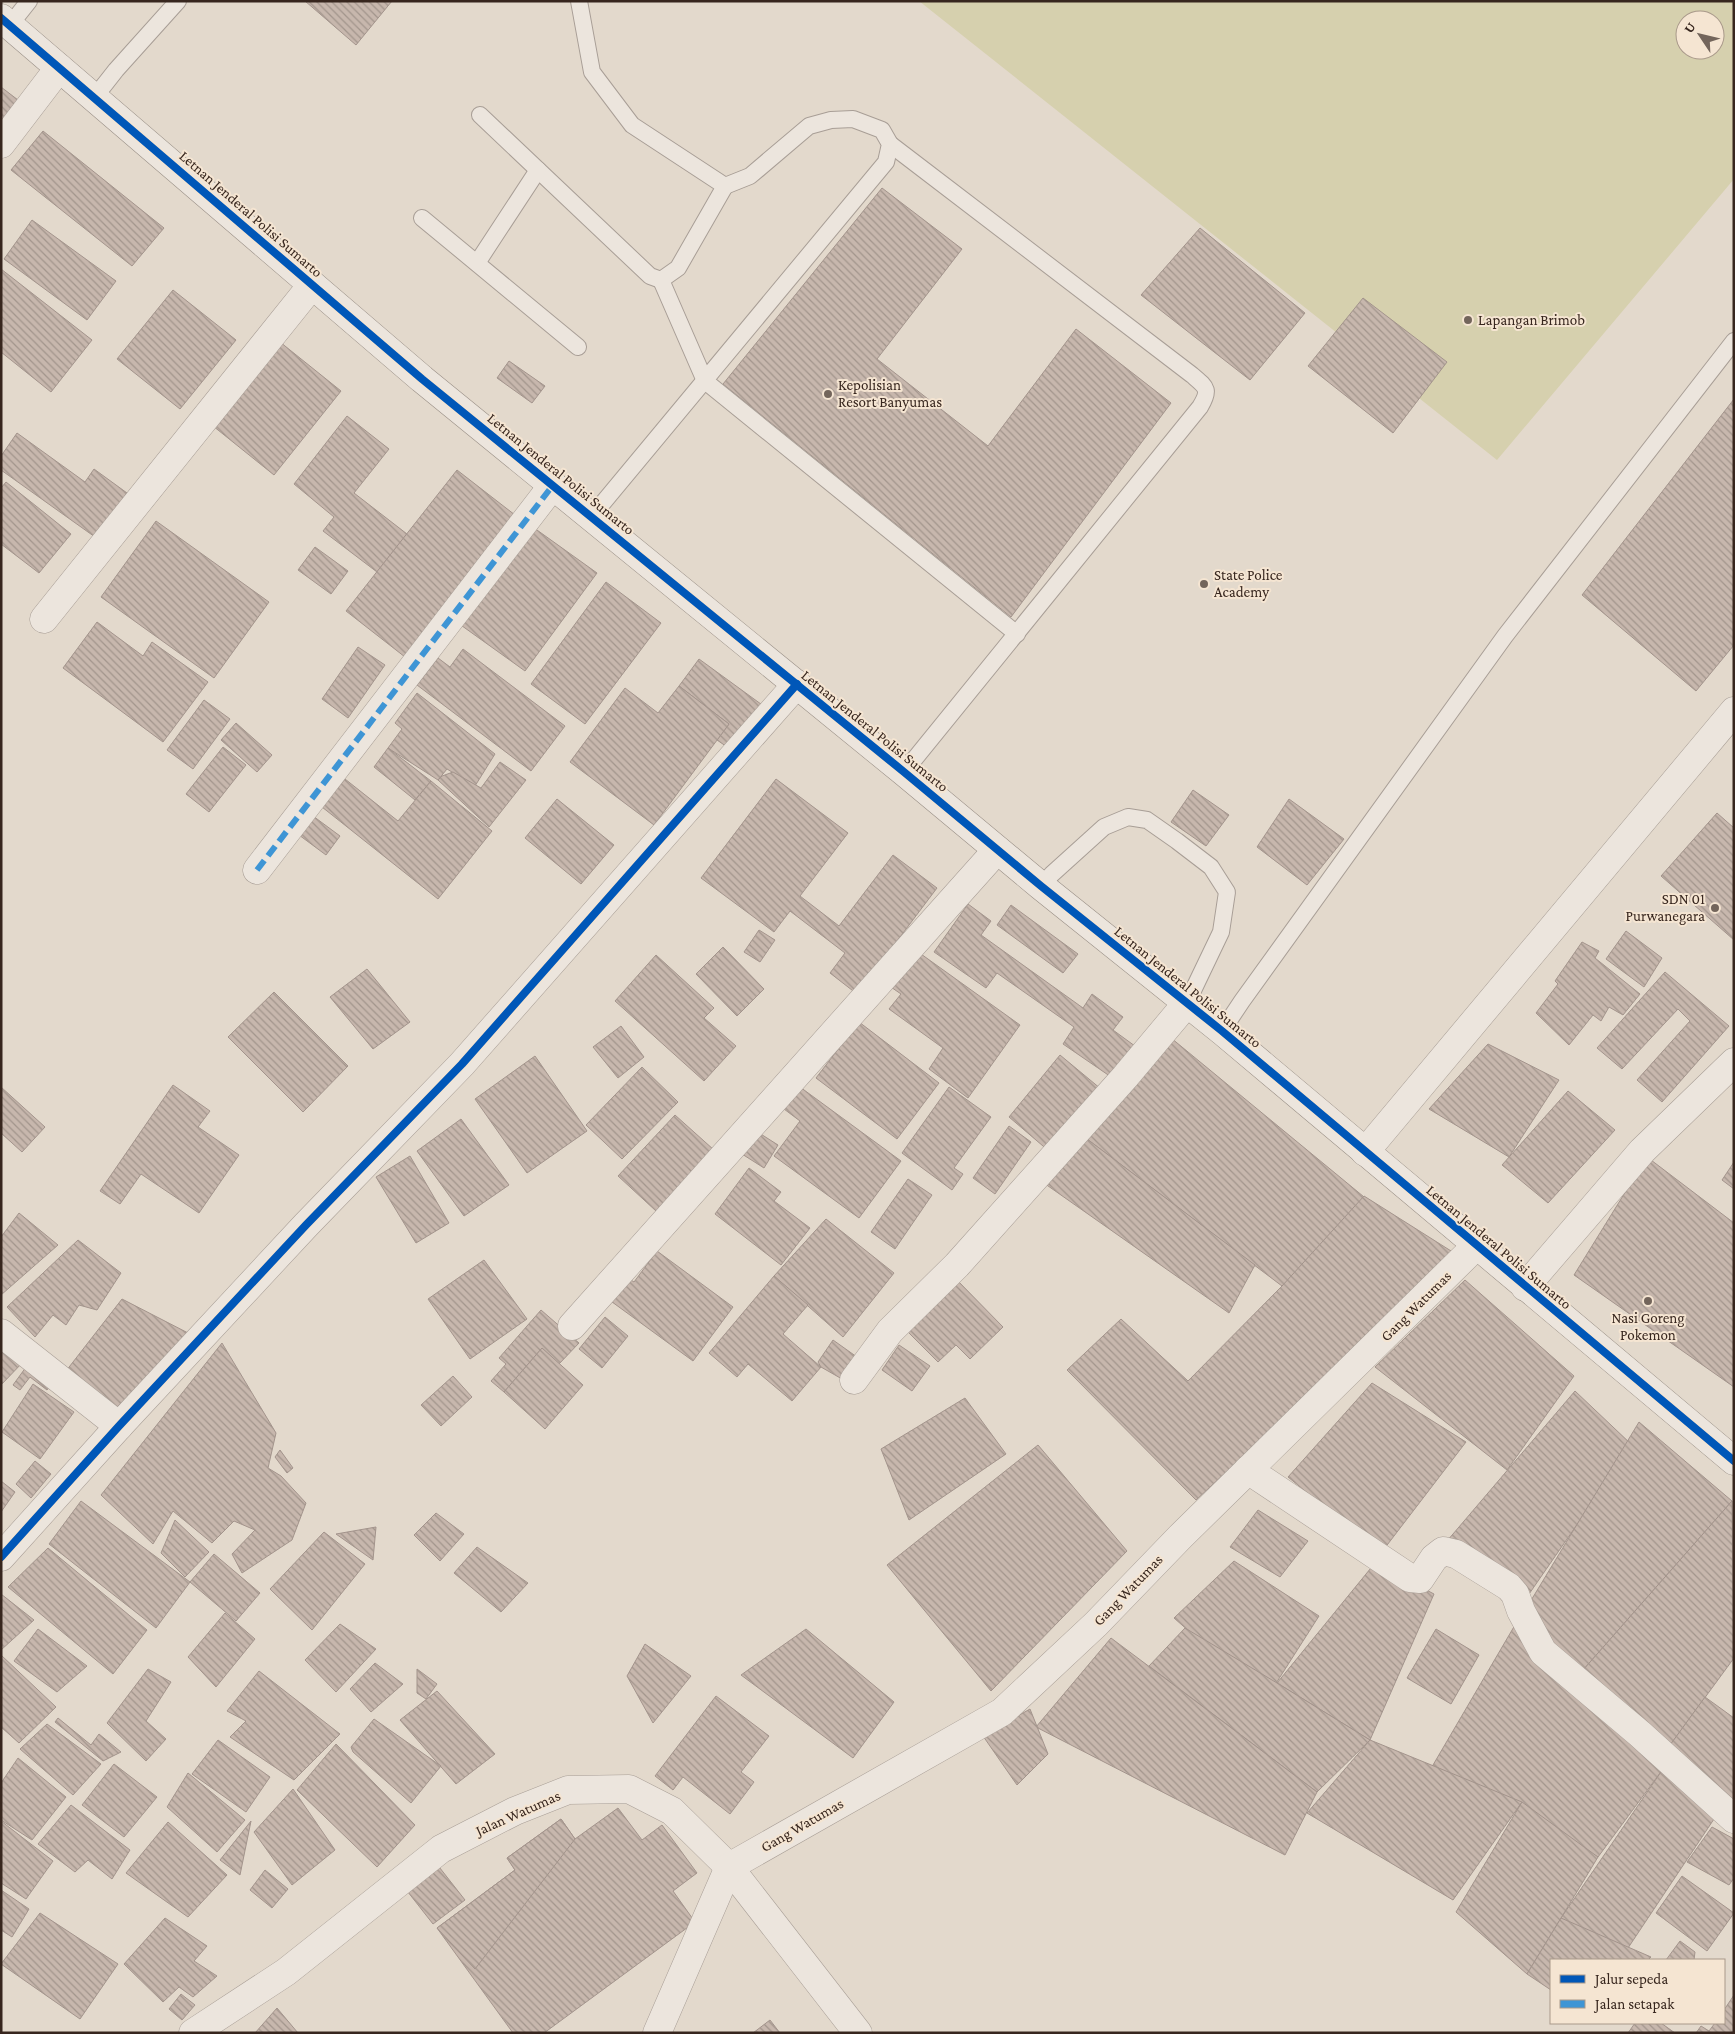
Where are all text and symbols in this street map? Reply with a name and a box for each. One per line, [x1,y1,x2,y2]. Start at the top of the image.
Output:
north arrow [1675,10,1725,60]
text: U [1680,19,1699,36]
street label: Letnan Jenderal Polisi Sumarto [176,148,326,281]
place label: Lapangan Brimob [1478,312,1585,329]
marker: Lapangan Brimob [1462,314,1474,326]
place label: Kepolisian Resort Banyumas [838,377,942,411]
marker: Kepolisian Resort Banyumas [822,388,834,400]
street label: Letnan Jenderal Polisi Sumarto [484,410,638,539]
place label: State Police Academy [1214,567,1283,601]
marker: State Police Academy [1198,578,1210,590]
street label: Letnan Jenderal Polisi Sumarto [798,667,952,796]
place label: SDN 01 Purwanegara [1626,891,1705,925]
marker: SDN 01 Purwanegara [1709,902,1721,914]
street label: Letnan Jenderal Polisi Sumarto [1111,923,1265,1052]
street label: Letnan Jenderal Polisi Sumarto [1423,1182,1575,1313]
street label: Gang Watumas [1378,1268,1455,1345]
marker: Nasi Goreng Pokemon [1642,1295,1654,1307]
place label: Nasi Goreng Pokemon [1611,1310,1685,1343]
street label: Gang Watumas [1090,1551,1167,1629]
street label: Jalan Watumas [471,1787,563,1841]
street label: Gang Watumas [758,1795,847,1856]
legend [1550,1959,1725,2024]
text: Jalur sepeda [1593,1971,1668,1988]
text: Jalan setapak [1593,1996,1675,2013]

